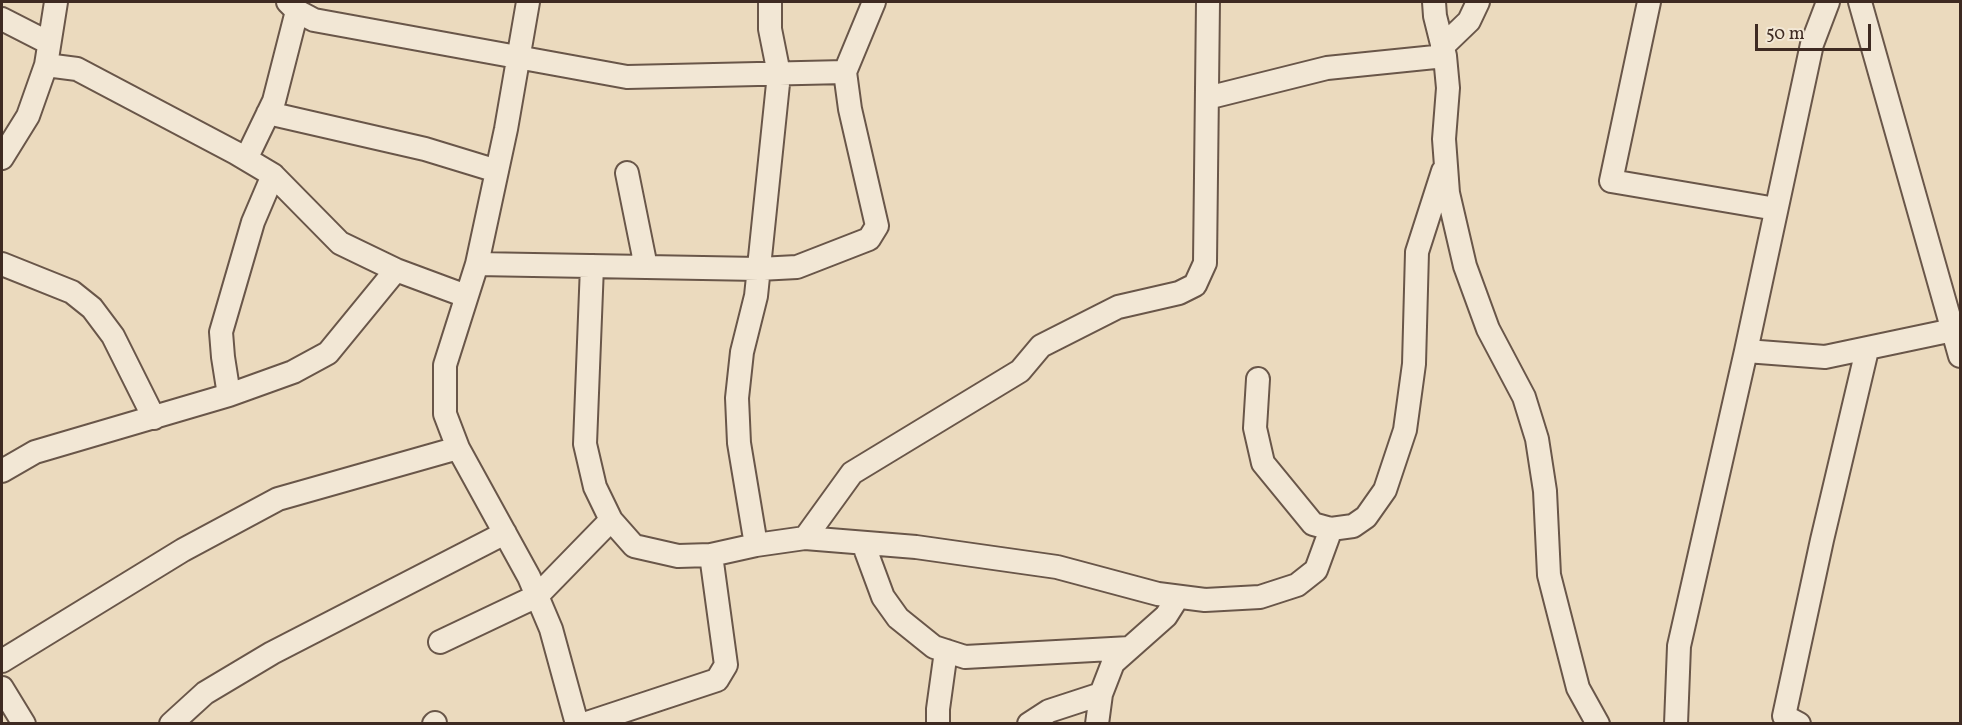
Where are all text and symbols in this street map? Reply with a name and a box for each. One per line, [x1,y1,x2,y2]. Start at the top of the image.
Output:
scale bar [1758,12,1874,50]
text: 50 m [1766,22,1805,47]

